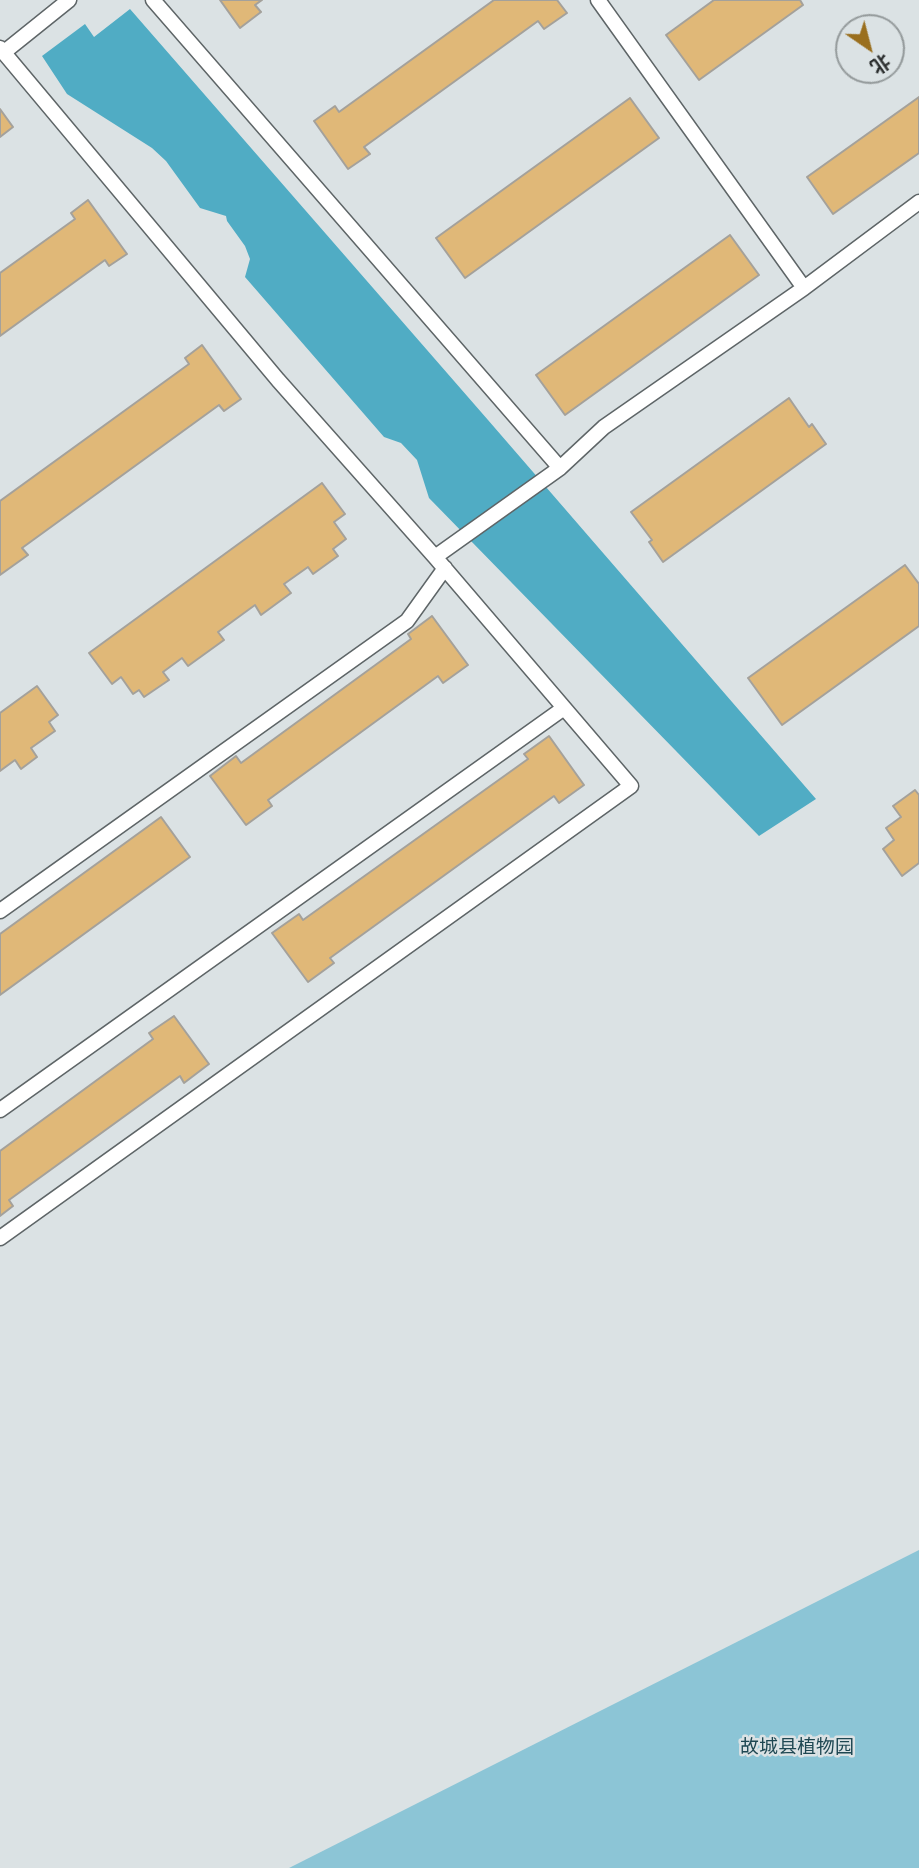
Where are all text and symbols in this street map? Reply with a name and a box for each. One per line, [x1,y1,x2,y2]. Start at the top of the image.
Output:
north arrow [835,14,905,84]
text: 北 [867,50,895,79]
park label: 故城县植物园 [740,1736,854,1758]

